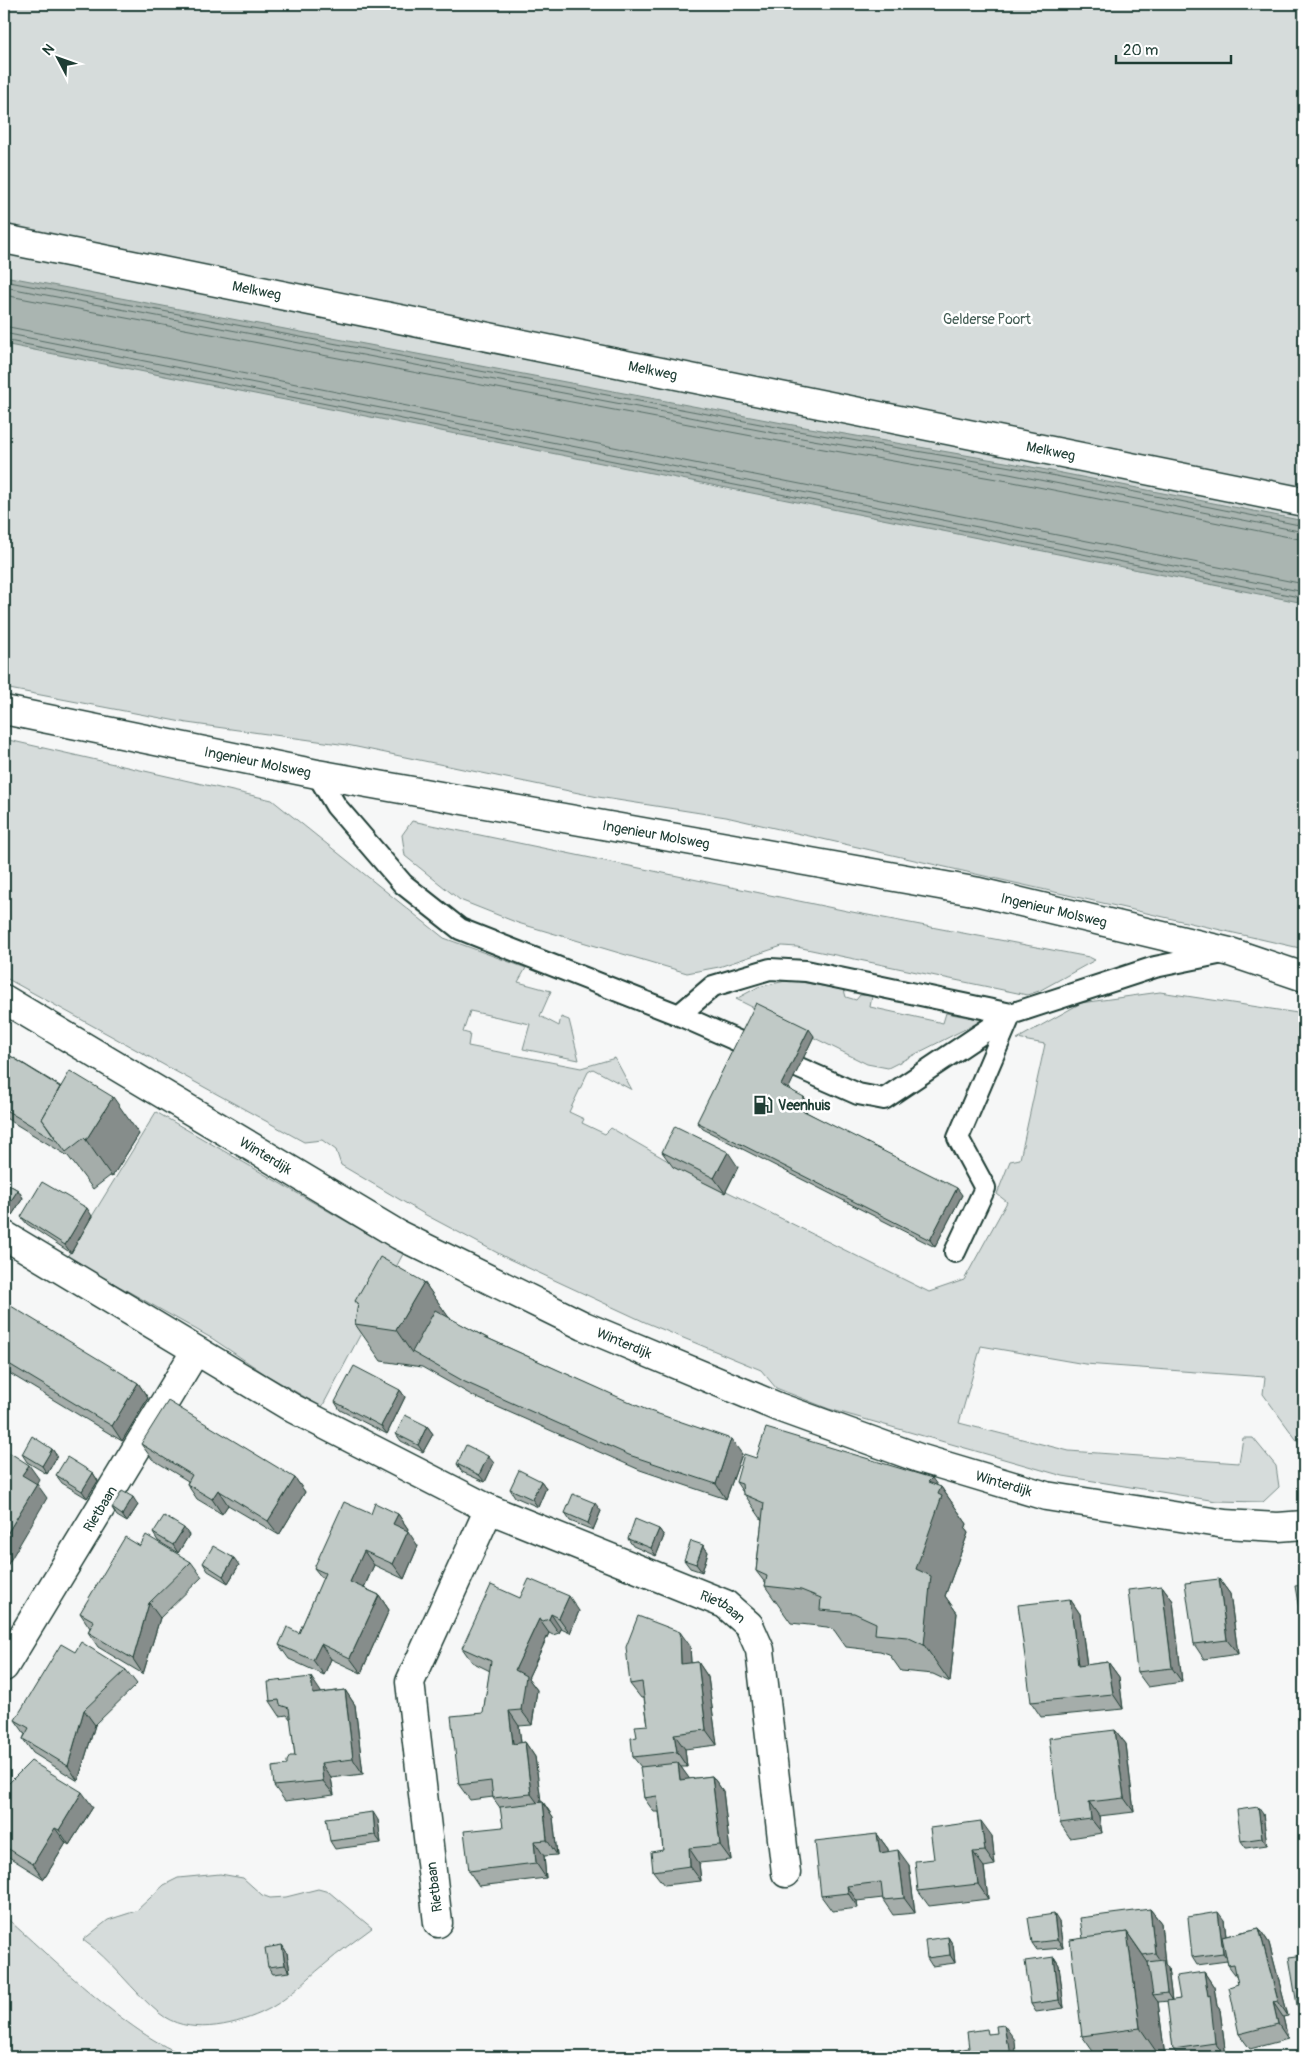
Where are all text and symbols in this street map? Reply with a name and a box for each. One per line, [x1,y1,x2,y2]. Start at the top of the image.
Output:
north arrow [32,32,82,82]
scale bar [1116,32,1230,64]
text: N [39,41,58,59]
text: 20 m [1123,41,1158,60]
street label: Melkweg [231,277,283,304]
park label: Gelderse Poort [943,311,1031,328]
street label: Melkweg [627,358,679,384]
street label: Melkweg [1025,438,1077,465]
street label: Ingenieur Molsweg [203,743,313,782]
street label: Ingenieur Molsweg [601,817,711,853]
street label: Ingenieur Molsweg [999,890,1109,931]
fuel station icon: Veenhuis [752,1094,774,1116]
place label: Veenhuis [778,1097,831,1114]
street label: Winterdijk [236,1134,295,1178]
street label: Winterdijk [594,1324,654,1362]
street label: Winterdijk [973,1467,1034,1500]
street label: Rietbaan [80,1483,121,1535]
street label: Rietbaan [697,1587,749,1627]
street label: Rietbaan [423,1861,446,1913]

